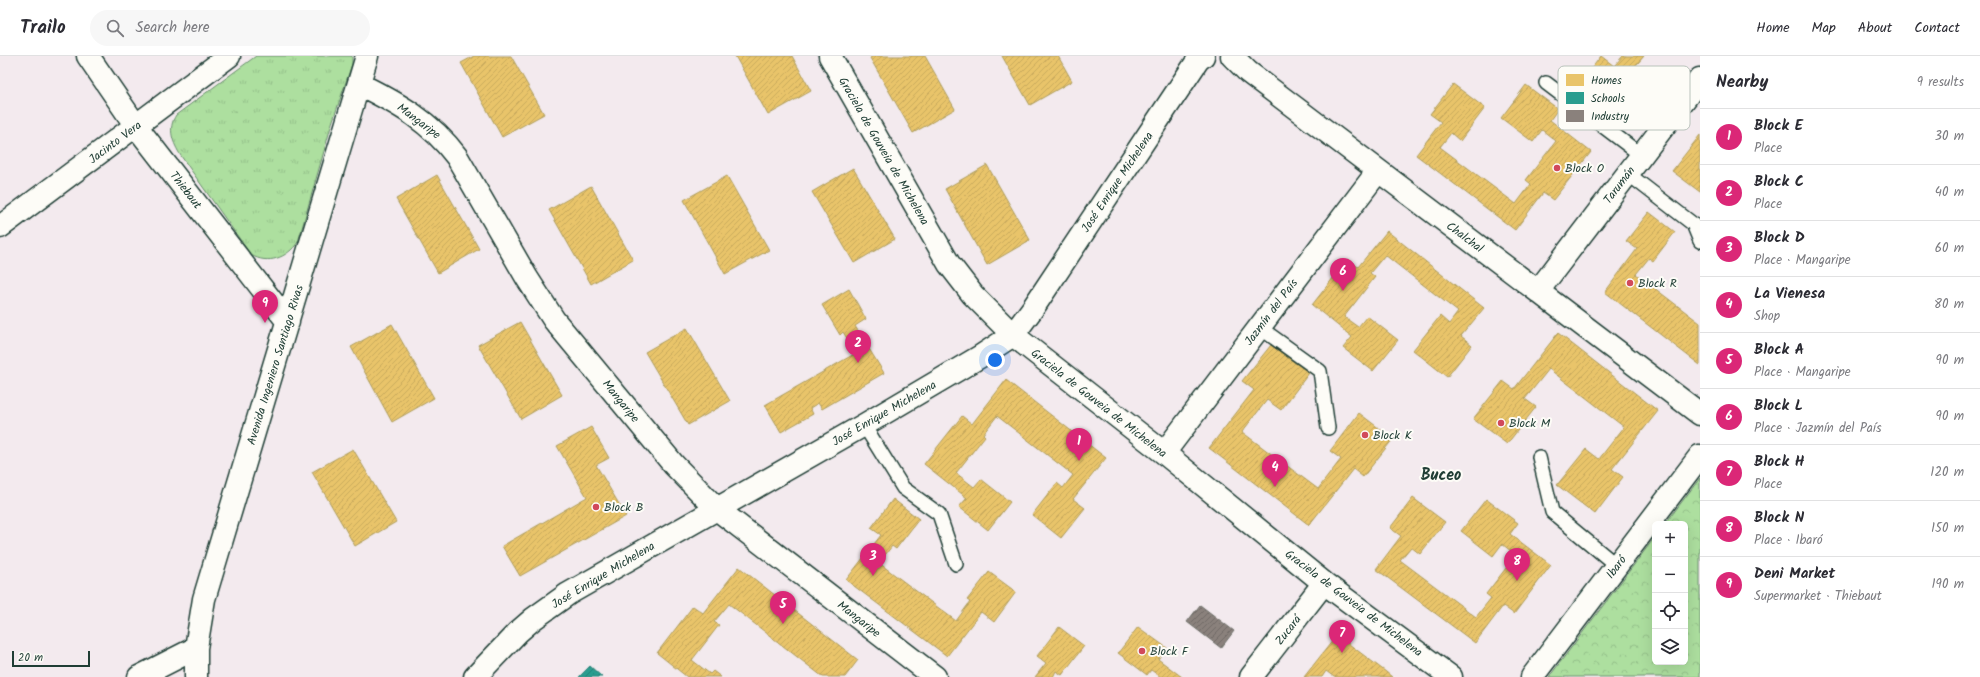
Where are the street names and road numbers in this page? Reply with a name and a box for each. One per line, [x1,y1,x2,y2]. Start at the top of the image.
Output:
street label: Graciela de Gouveia de Michelena [833,74,934,229]
street label: Mangaripe [393,99,445,145]
street label: Jacinto Vera [85,116,146,169]
street label: José Enrique Michelena [1077,128,1158,237]
street label: Tarumán [1599,162,1640,208]
street label: Thiebaut [165,167,207,214]
street label: Chalchal [1442,217,1487,258]
street label: Jazmín del País [1240,275,1303,350]
street label: Avenida Ingeniero Santiago Rivas [242,283,309,448]
street label: Graciela de Gouveia de Michelena [1026,344,1171,463]
street label: Mangaripe [597,376,644,427]
street label: José Enrique Michelena [828,376,940,451]
street label: José Enrique Michelena [548,537,659,614]
street label: Graciela de Gouveia de Michelena [1281,545,1427,662]
street label: Ibaró [1601,551,1632,583]
street label: Mangaripe [833,596,885,643]
street label: Zucará [1270,610,1307,649]

